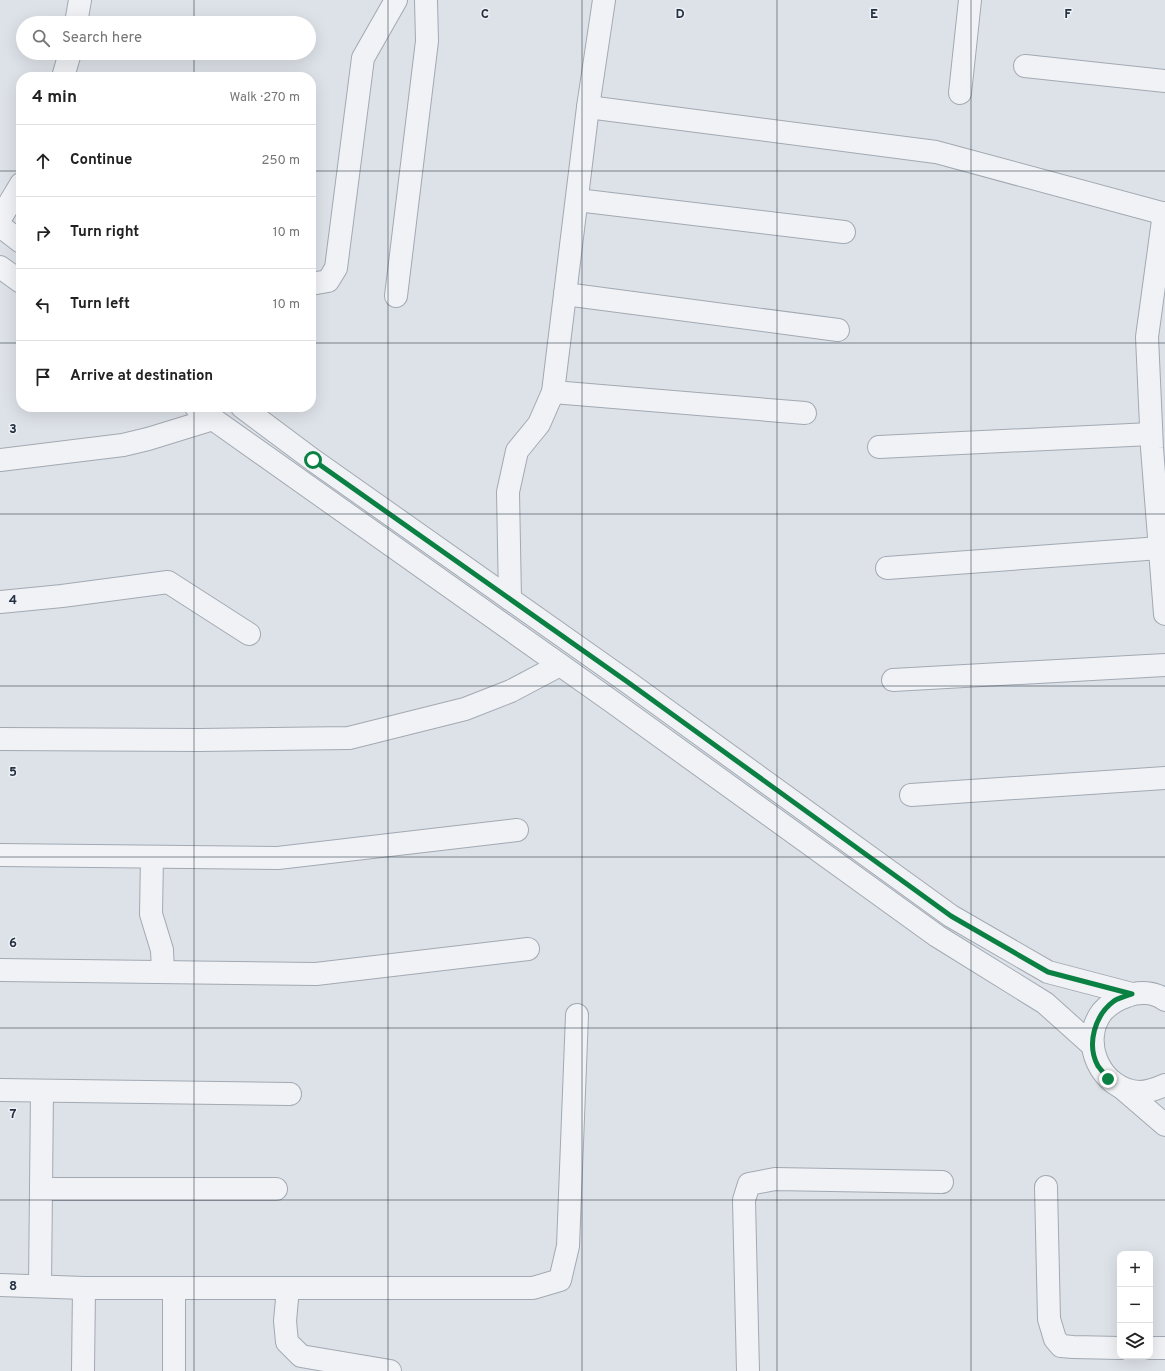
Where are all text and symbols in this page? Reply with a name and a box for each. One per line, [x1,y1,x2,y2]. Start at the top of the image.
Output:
text: C [481,7,489,23]
text: D [675,7,685,23]
text: E [870,7,878,23]
text: F [1064,7,1072,23]
search box [16,16,316,60]
icon: search [30,27,52,49]
text: Search here [62,29,142,48]
text: 4 min [32,87,77,109]
text: Walk · 270 m [230,90,300,106]
icon: ahead [32,150,54,172]
text: Continue [70,151,132,170]
text: 250 m [262,153,300,169]
icon: right [32,222,54,244]
text: Turn right [70,223,139,242]
text: 10 m [273,225,300,241]
icon: left [32,294,54,316]
text: Turn left [70,295,130,314]
text: 10 m [273,297,300,313]
icon: arrive [32,366,54,388]
text: Arrive at destination [70,367,213,386]
text: 3 [9,422,17,438]
route start [304,451,322,469]
text: 4 [9,593,17,609]
text: 5 [9,765,17,781]
text: 6 [9,936,17,952]
route end [1099,1070,1117,1088]
text: 7 [10,1107,17,1123]
map controls [1117,1251,1153,1359]
button: + [1117,1251,1153,1287]
text: 8 [9,1279,17,1295]
button: − [1117,1287,1153,1323]
button: layers [1117,1323,1153,1359]

